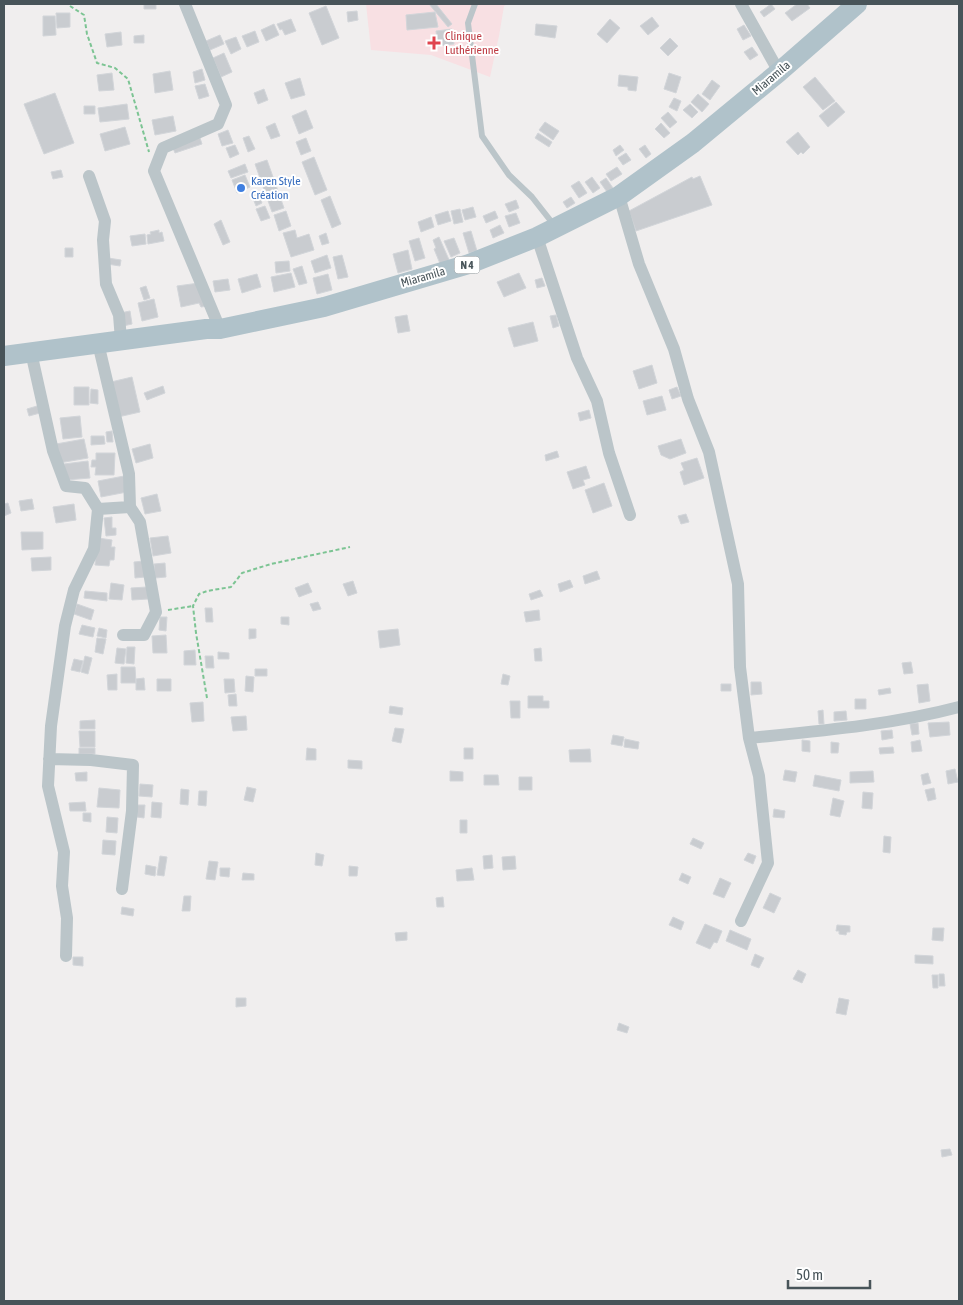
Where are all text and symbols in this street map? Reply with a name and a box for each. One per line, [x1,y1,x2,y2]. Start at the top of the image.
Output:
place label: Clinique Luthérienne [445,29,499,57]
marker: Clinique Luthérienne [427,36,441,50]
street label: Miaramila [749,58,793,98]
place label: Karen Style Création [251,174,301,202]
marker: Karen Style Création [235,182,247,194]
road number: N 4 [454,256,480,274]
street label: Miaramila [399,264,447,290]
scale bar [788,1258,870,1290]
text: 50 m [796,1266,823,1283]

